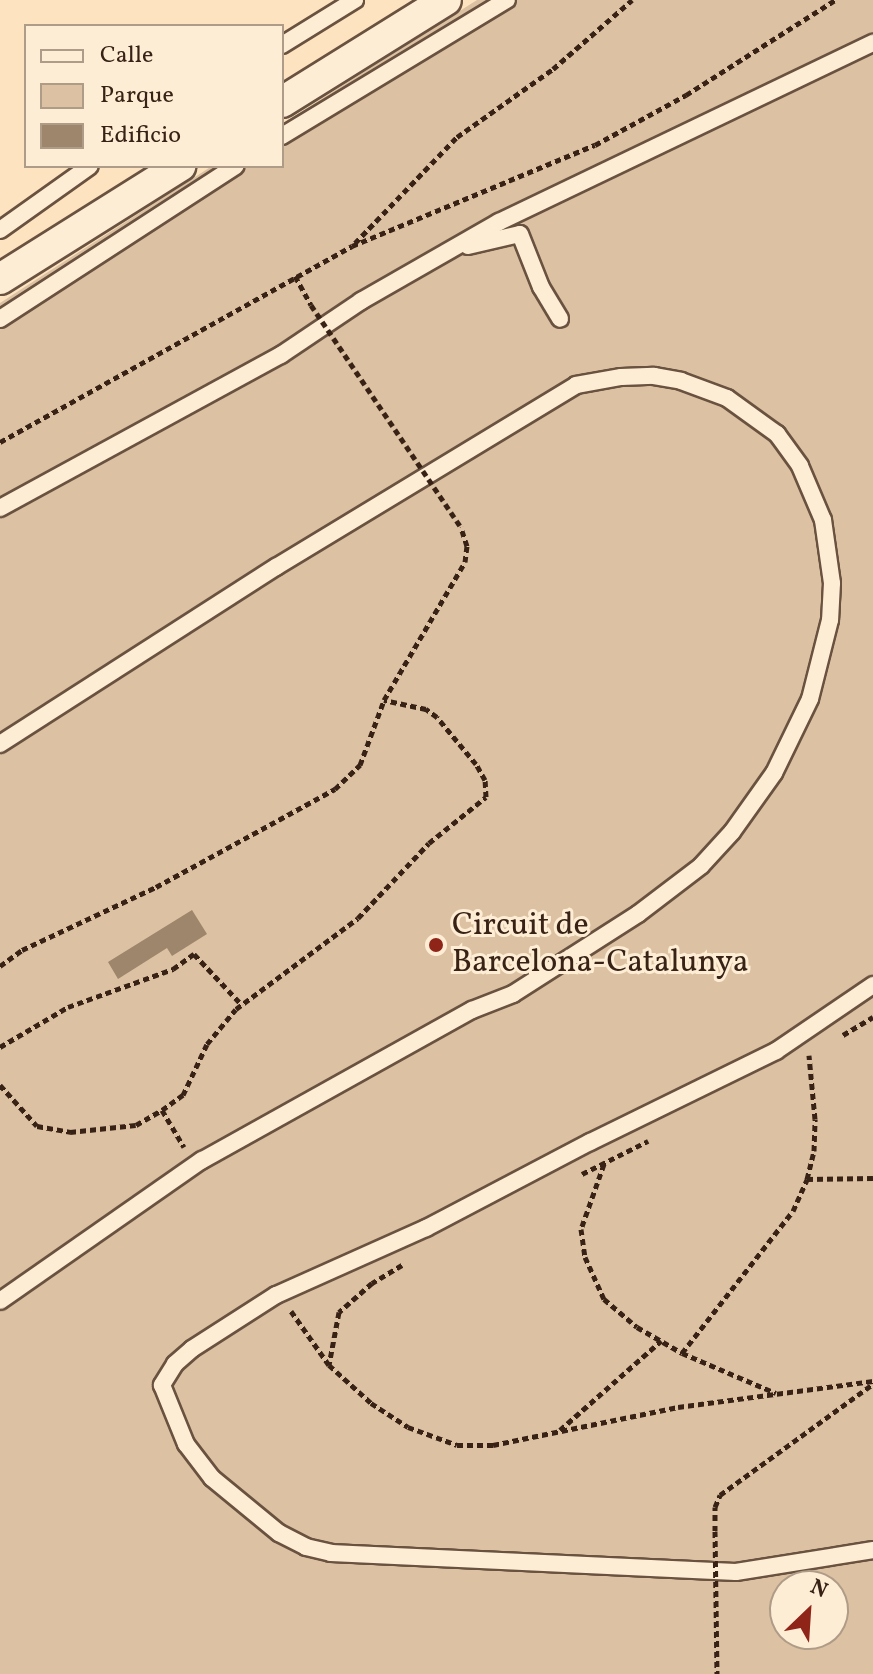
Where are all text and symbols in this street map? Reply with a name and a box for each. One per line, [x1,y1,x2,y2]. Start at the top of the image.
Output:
legend [24,24,284,168]
text: Calle [100,39,153,73]
text: Parque [100,79,174,113]
text: Edificio [100,119,181,153]
place label: Circuit de Barcelona-Catalunya [452,908,749,983]
marker: Circuit de Barcelona-Catalunya [427,936,445,954]
north arrow [769,1570,849,1650]
text: N [805,1572,832,1607]

